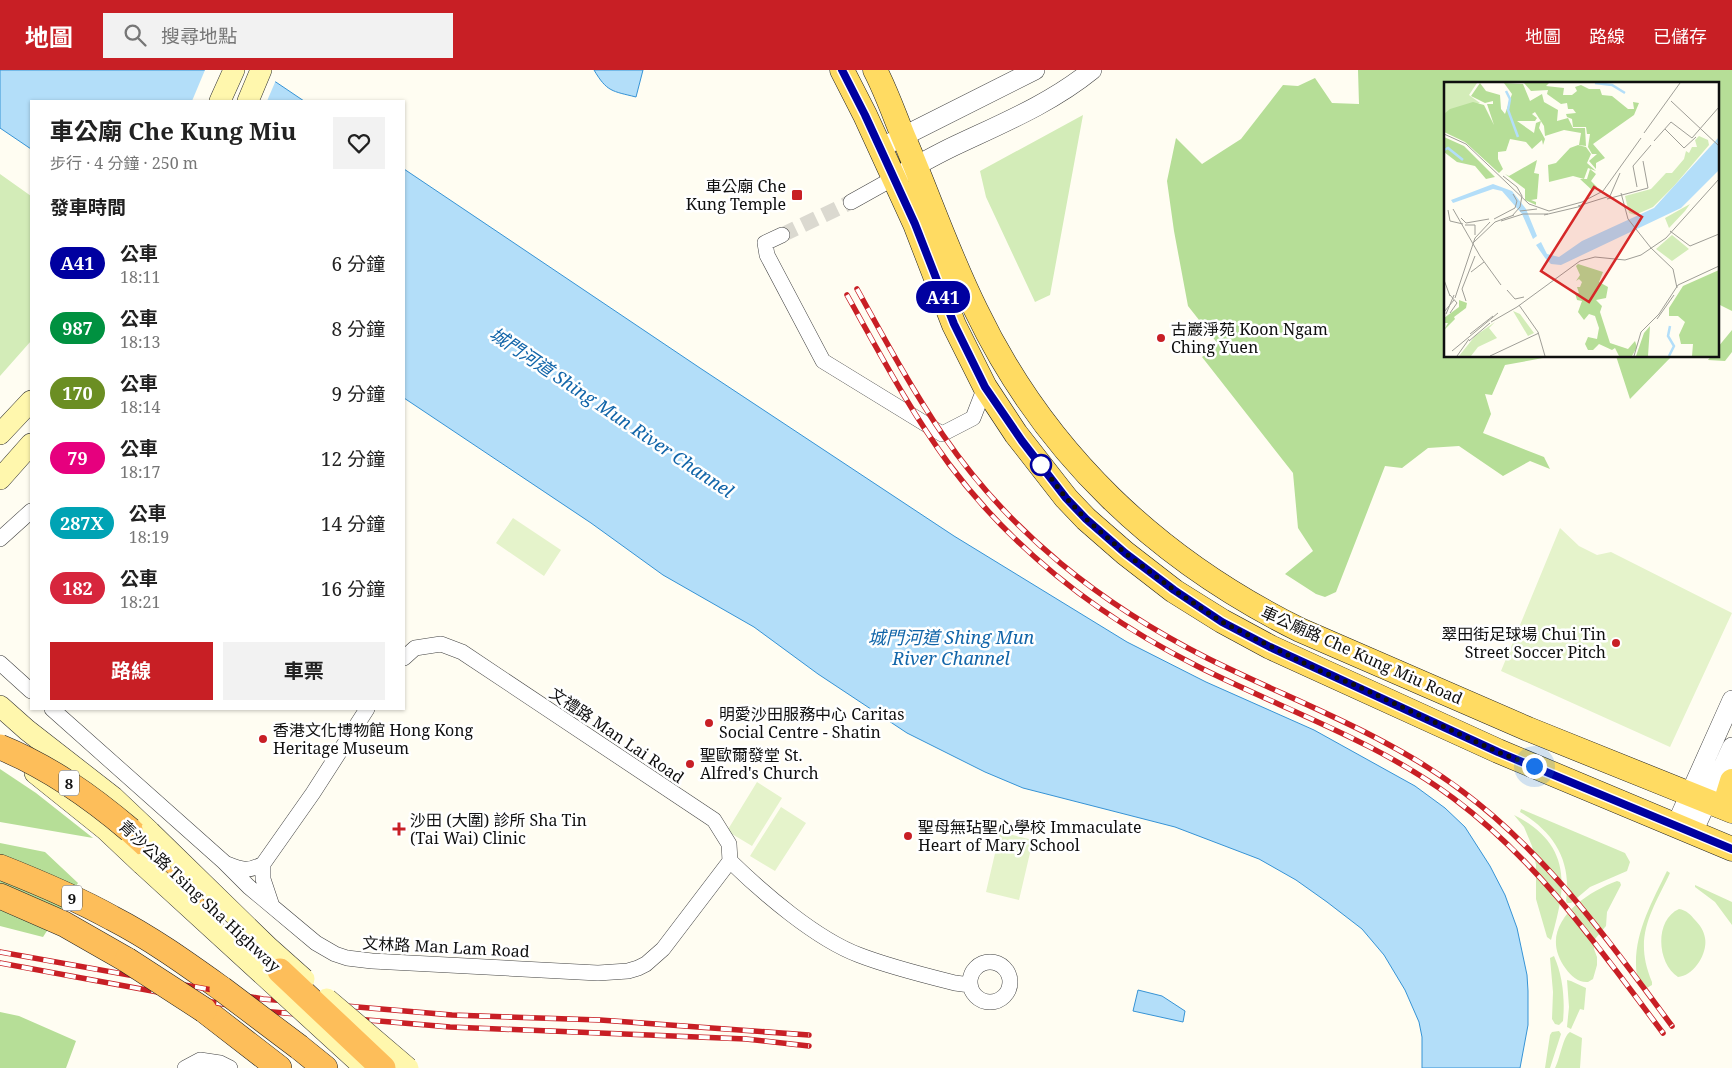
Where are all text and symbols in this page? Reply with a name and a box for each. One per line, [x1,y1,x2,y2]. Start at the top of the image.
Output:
search box [103,13,453,58]
text: 地圖 [25,20,73,53]
icon: search [121,21,149,49]
text: 搜尋地點 [161,23,237,49]
text: 地圖 [1525,24,1561,48]
text: 路線 [1589,24,1625,48]
text: 已儲存 [1653,24,1707,48]
inset map [1444,82,1720,358]
text: 車公廟 Che Kung Miu [50,114,296,147]
button: heart [333,117,385,169]
text: 步行 · 4 分鐘 · 250 m [50,152,198,174]
place label: 車公廟 Che Kung Temple [686,175,786,215]
marker: 車公廟 Che Kung Temple [790,188,804,202]
text: 發車時間 [50,194,126,220]
text: 公車 [120,240,158,266]
text: A41 [61,251,94,275]
text: 6 分鐘 [331,251,385,277]
text: 18:11 [120,266,160,288]
line badge: A41 [914,281,972,313]
text: A41 [926,285,960,309]
text: 公車 [120,305,158,331]
text: 987 [62,316,93,340]
text: 8 分鐘 [331,316,385,342]
place label: 古巖淨苑 Koon Ngam Ching Yuen [1171,318,1328,358]
water label: 城門河道 Shing Mun River Channel [486,321,739,503]
text: 18:13 [120,331,160,353]
marker: 古巖淨苑 Koon Ngam Ching Yuen [1155,332,1167,344]
text: 公車 [120,370,158,396]
text: 170 [62,381,93,405]
text: 9 分鐘 [331,381,385,407]
text: 18:14 [120,396,160,418]
text: 公車 [120,435,158,461]
text: 79 [67,446,88,470]
text: 12 分鐘 [321,446,385,472]
unlabelled marker [1030,454,1052,476]
text: 18:17 [120,461,160,483]
text: 公車 [129,500,167,526]
text: 287X [60,511,104,535]
text: 14 分鐘 [321,511,385,537]
text: 18:19 [129,526,169,548]
text: 公車 [120,565,158,591]
text: 182 [62,576,93,600]
text: 16 分鐘 [321,576,385,602]
text: 18:21 [120,591,160,613]
street label: 車公廟路 Che Kung Miu Road [1258,601,1466,709]
place label: 翠田街足球場 Chui Tin Street Soccer Pitch [1441,623,1606,663]
water label: 城門河道 Shing Mun River Channel [868,625,1035,670]
marker: 翠田街足球場 Chui Tin Street Soccer Pitch [1610,637,1622,649]
button: 路線 [50,642,213,700]
button: 車票 [223,642,385,700]
street label: 文禮路 Man Lai Road [546,682,689,788]
place label: 明愛沙田服務中心 Caritas Social Centre - Shatin [719,703,905,743]
marker: 明愛沙田服務中心 Caritas Social Centre - Shatin [703,717,715,729]
place label: 香港文化博物館 Hong Kong Heritage Museum [273,719,474,759]
marker: 香港文化博物館 Hong Kong Heritage Museum [257,733,269,745]
place label: 聖歐爾發堂 St. Alfred's Church [700,744,819,784]
your location [1522,754,1547,779]
marker: 聖歐爾發堂 St. Alfred's Church [684,758,696,770]
road number: 8 [59,770,79,796]
place label: 沙田 (大圍) 診所 Sha Tin (Tai Wai) Clinic [410,809,587,849]
street label: 青沙公路 Tsing Sha Highway [114,815,286,977]
place label: 聖母無玷聖心學校 Immaculate Heart of Mary School [918,816,1141,856]
marker: 沙田 (大圍) 診所 Sha Tin (Tai Wai) Clinic [392,822,406,836]
marker: 聖母無玷聖心學校 Immaculate Heart of Mary School [902,830,914,842]
road number: 9 [62,886,82,910]
street label: 文林路 Man Lam Road [362,932,530,962]

